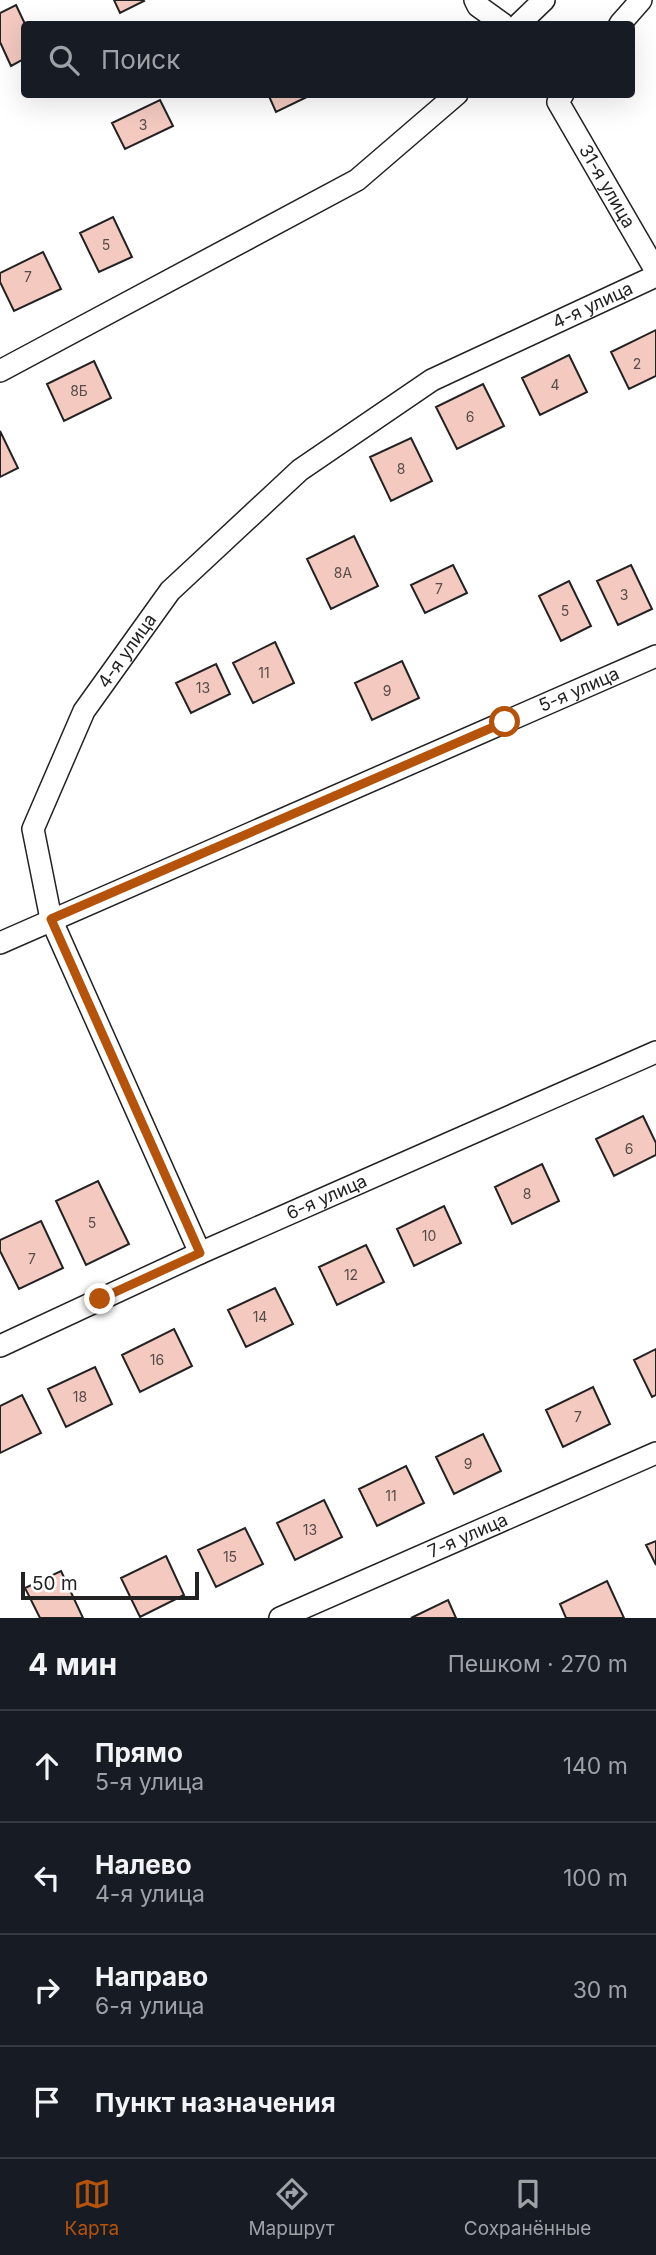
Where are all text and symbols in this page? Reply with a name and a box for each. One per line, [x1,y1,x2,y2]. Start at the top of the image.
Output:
search box [21,21,635,98]
icon: search [45,41,83,79]
text: Поиск [101,44,180,75]
house number: 3 [139,116,147,133]
street label: 31-я улица [575,141,640,232]
house number: 5 [102,236,110,253]
house number: 7 [24,268,32,285]
street label: 4-я улица [549,277,636,333]
house number: 2 [633,355,641,372]
house number: 4 [550,376,560,393]
house number: 8Б [70,382,88,399]
house number: 6 [466,408,474,425]
house number: 8 [397,460,405,477]
house number: 8А [334,564,352,581]
house number: 7 [435,580,443,597]
house number: 3 [620,586,628,603]
house number: 5 [561,602,569,619]
street label: 4-я улица [93,609,160,692]
street label: 5-я улица [535,662,622,716]
house number: 11 [258,664,270,681]
house number: 13 [196,679,210,696]
house number: 9 [383,682,391,699]
route start [489,706,520,737]
house number: 6 [625,1140,633,1157]
street label: 6-я улица [283,1170,370,1224]
house number: 8 [523,1185,531,1202]
house number: 5 [88,1214,96,1231]
house number: 10 [422,1227,436,1244]
house number: 7 [28,1250,36,1267]
house number: 12 [344,1266,358,1283]
route end [84,1283,115,1314]
house number: 14 [253,1308,267,1325]
house number: 16 [150,1351,164,1368]
house number: 18 [73,1388,87,1405]
house number: 7 [574,1408,582,1425]
house number: 9 [464,1455,472,1472]
house number: 11 [385,1487,397,1504]
street label: 7-я улица [425,1509,511,1562]
house number: 13 [303,1521,317,1538]
house number: 15 [223,1548,237,1565]
scale bar [21,1569,200,1601]
text: 50 m [32,1572,78,1595]
text: 4 мин [28,1646,117,1682]
text: Пешком · 270 m [448,1650,628,1678]
text: Прямо [95,1737,183,1768]
icon: ahead [28,1747,66,1785]
text: 140 m [563,1752,628,1780]
text: 5-я улица [95,1768,204,1796]
text: Налево [95,1849,192,1880]
icon: left [28,1859,66,1897]
text: 100 m [563,1864,628,1892]
text: 4-я улица [95,1880,205,1908]
text: Направо [95,1961,208,1992]
icon: right [28,1971,66,2009]
text: 30 m [573,1976,628,2004]
text: 6-я улица [95,1992,204,2020]
icon: arrive [28,2083,66,2121]
text: Пункт назначения [95,2087,336,2118]
tab: Карта [65,2175,119,2240]
tab: Маршрут [248,2175,335,2240]
tab: Сохранённые [464,2175,591,2240]

